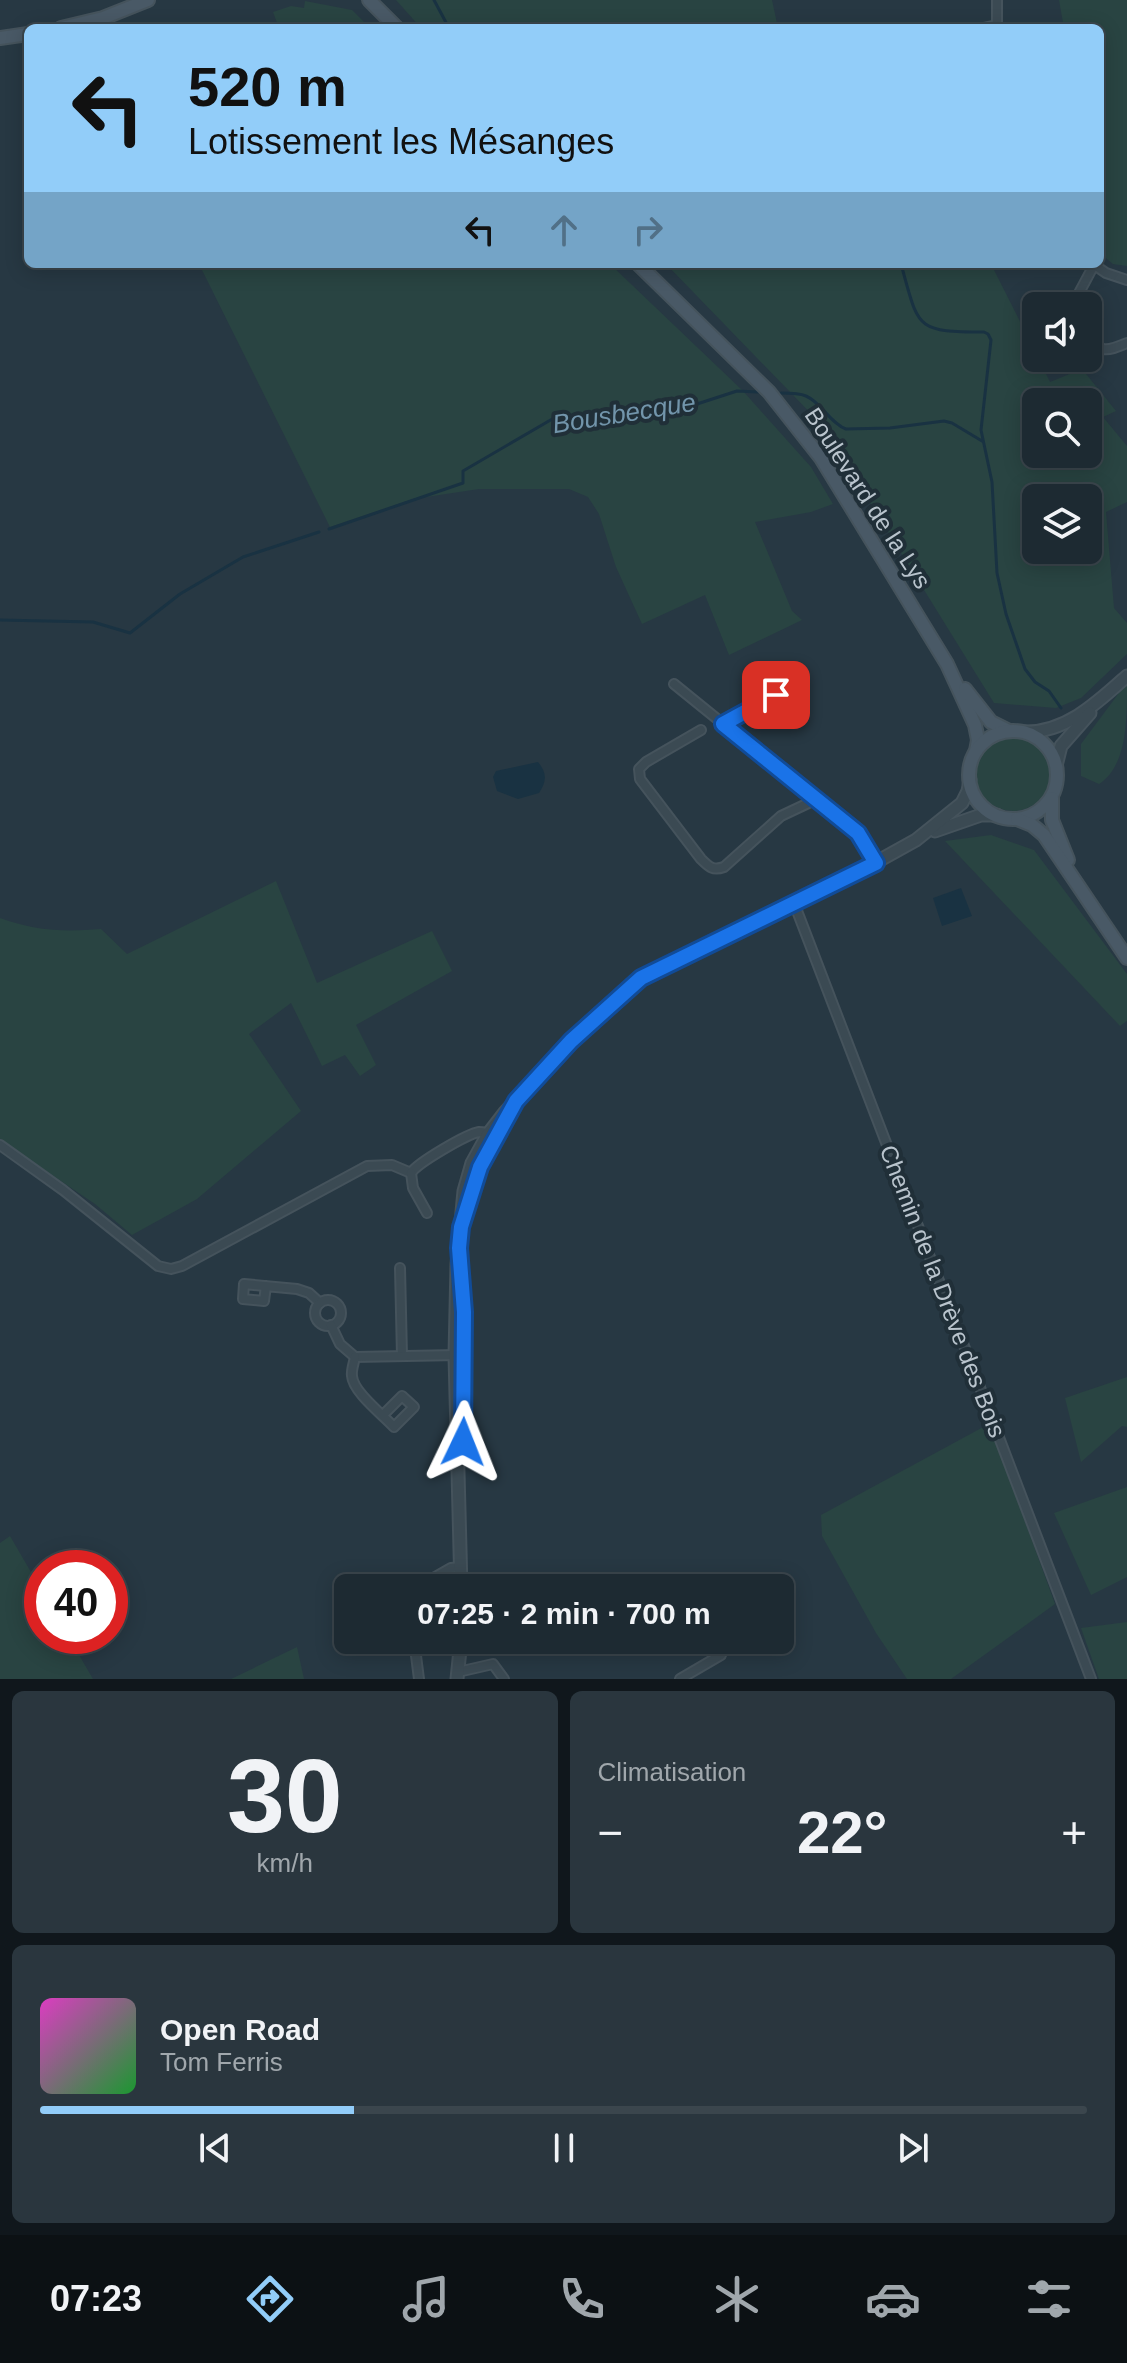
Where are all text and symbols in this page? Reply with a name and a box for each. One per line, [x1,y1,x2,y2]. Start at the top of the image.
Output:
text: 520 m [188,55,347,118]
icon: left [56,56,160,160]
text: Lotissement les Mésanges [188,121,614,162]
icon: left [458,208,502,252]
icon: ahead [542,208,586,252]
icon: right [626,208,670,252]
map controls [1022,292,1102,564]
button: sound [1022,292,1102,372]
water label: Bousbecque [550,387,698,439]
button: search [1022,388,1102,468]
street label: Boulevard de la Lys [800,403,936,593]
button: layers [1022,484,1102,564]
pin [742,661,810,729]
icon: arrive [754,673,798,717]
street label: Chemin de la Drève des Bois [875,1141,1011,1441]
position arrow [421,1400,505,1484]
speed limit sign: 40 [24,1550,128,1654]
text: 07:25 · 2 min · 700 m [417,1597,711,1630]
text: 30 [227,1738,343,1854]
text: Climatisation [598,1757,746,1787]
text: 22° [797,1799,888,1866]
text: − [598,1808,623,1857]
text: + [1061,1808,1087,1857]
text: km/h [257,1848,313,1878]
text: Open Road [160,2013,320,2046]
text: Tom Ferris [160,2047,283,2077]
icon: previous [193,2126,237,2170]
icon: pause [542,2126,586,2170]
icon: next [891,2126,935,2170]
icon: directions [242,2271,298,2327]
icon: music [398,2271,454,2327]
icon: phone [554,2271,610,2327]
icon: climate [709,2271,765,2327]
icon: car [865,2271,921,2327]
icon: filters [1021,2271,1077,2327]
text: 07:23 [50,2278,142,2319]

